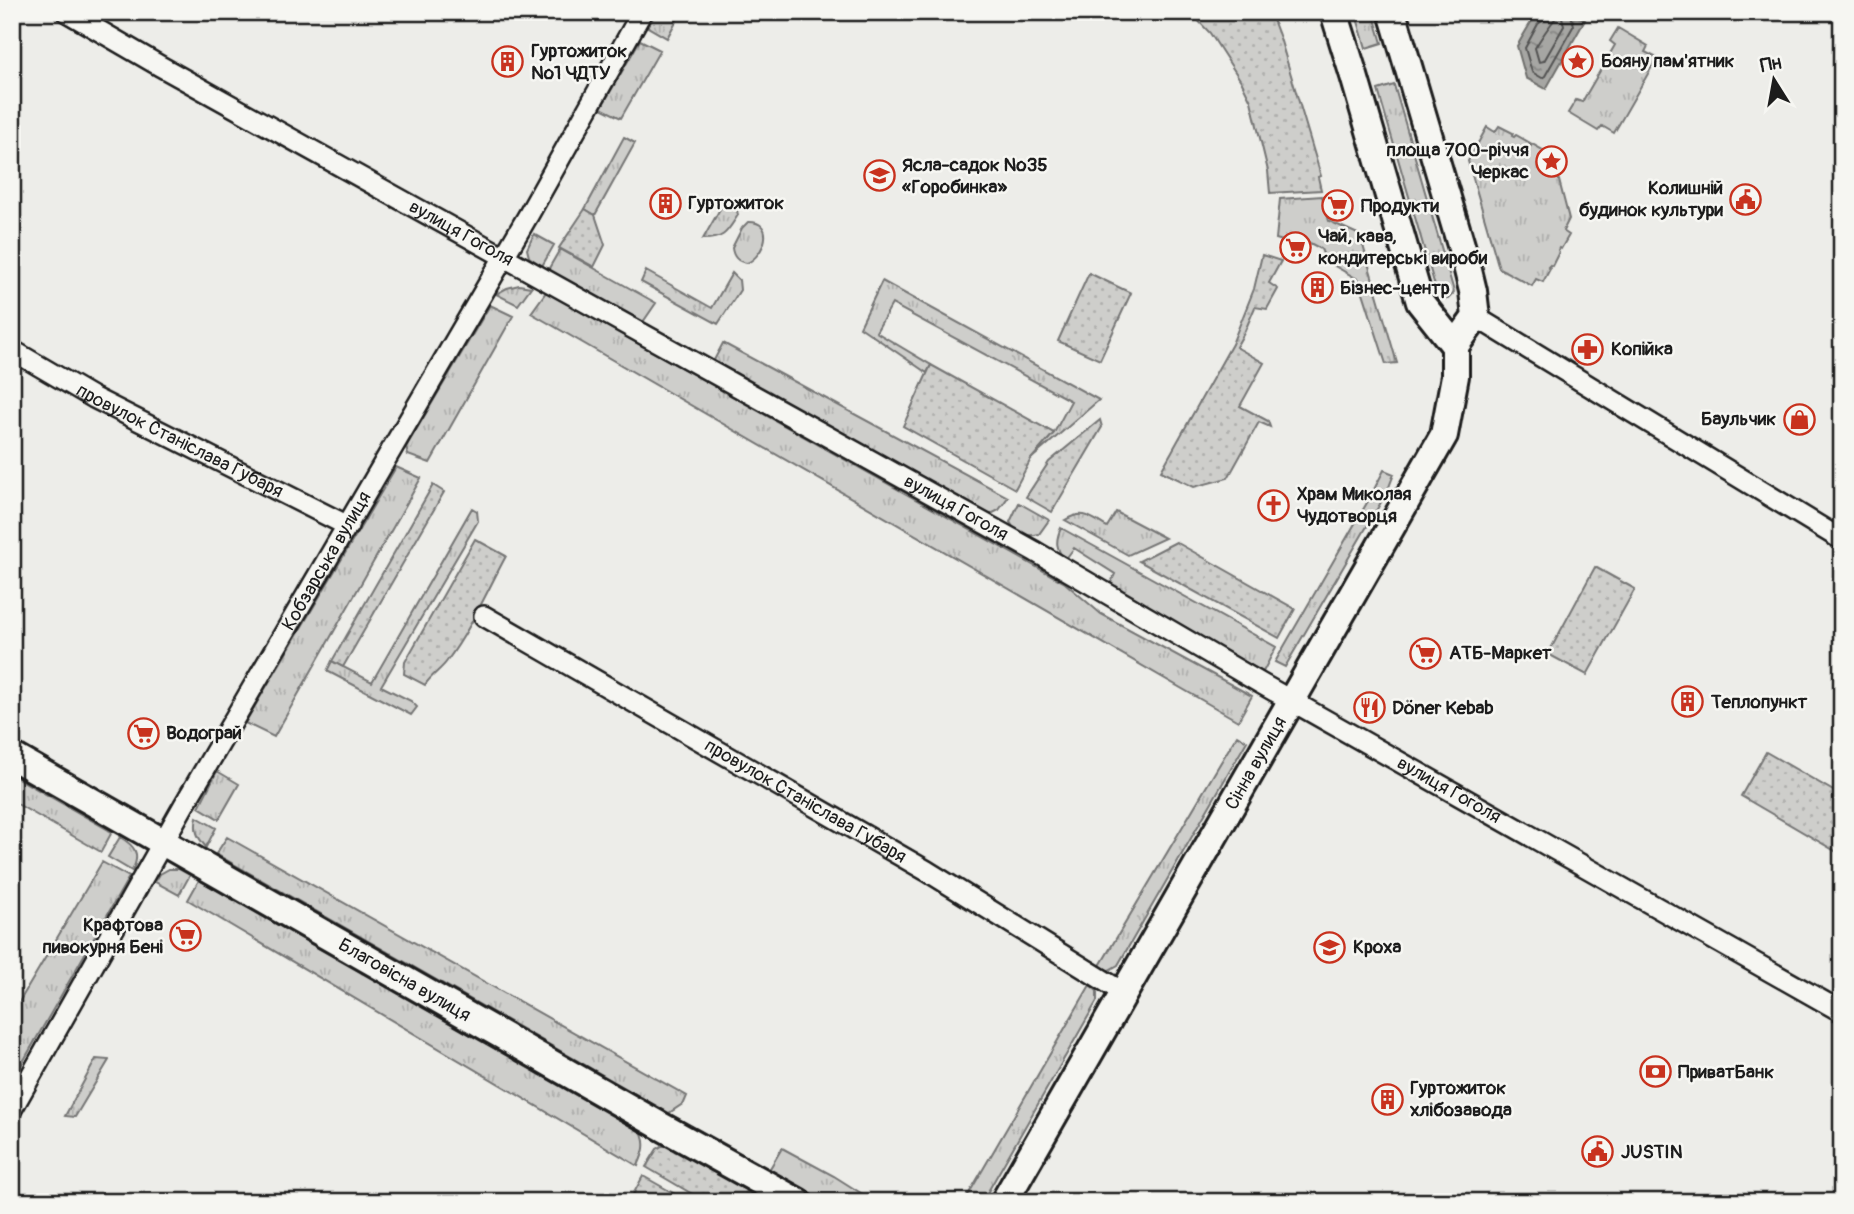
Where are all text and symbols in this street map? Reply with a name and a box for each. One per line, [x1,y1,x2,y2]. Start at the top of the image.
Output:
place label: Гуртожиток №1 ЧДТУ [531,39,627,85]
place icon: Бояну пам'ятник [1561,44,1595,78]
building icon: Гуртожиток №1 ЧДТУ [491,45,525,79]
north arrow [1738,46,1808,116]
place label: Бояну пам'ятник [1601,49,1734,73]
text: Пн [1758,51,1783,78]
place label: площа 700-річчя Черкас [1386,138,1529,184]
place icon: площа 700-річчя Черкас [1535,144,1569,178]
place label: Ясла-садок №35 «Горобинка» [902,153,1048,199]
school or university icon: Ясла-садок №35 «Горобинка» [862,159,896,193]
place label: Колишній будинок культури [1579,176,1724,222]
public building icon: Колишній будинок культури [1729,182,1763,216]
building icon: Гуртожиток [648,186,682,220]
supermarket icon: Продукти [1321,189,1355,223]
place label: Гуртожиток [688,191,784,215]
place label: Продукти [1361,194,1439,218]
street label: вулиця Гоголя [405,195,518,272]
place label: Чай, кава, кондитерські вироби [1318,224,1488,270]
supermarket icon: Чай, кава, кондитерські вироби [1278,230,1312,264]
building icon: Бізнес-центр [1300,271,1334,305]
place label: Бізнес-центр [1340,276,1450,300]
pharmacy icon: Копійка [1571,332,1605,366]
place label: Копійка [1611,337,1673,361]
street label: провулок Станіслава Губаря [72,378,287,504]
shop icon: Баульчик [1782,402,1816,436]
place label: Баульчик [1701,407,1776,431]
street label: вулиця Гоголя [900,469,1013,546]
place label: Храм Миколая Чудотворця [1297,482,1412,528]
street label: Кобзарська вулиця [277,487,377,635]
church icon: Храм Миколая Чудотворця [1257,488,1291,522]
supermarket icon: АТБ-Маркет [1409,636,1443,670]
place label: АТБ-Маркет [1449,641,1552,665]
building icon: Теплопункт [1671,685,1705,719]
place label: Теплопункт [1710,690,1808,714]
restaurant icon: Döner Kebab [1352,691,1386,725]
place label: Döner Kebab [1392,696,1494,720]
street label: Сінна вулиця [1220,712,1292,814]
supermarket icon: Водограй [126,716,160,750]
place label: Водограй [166,721,242,745]
street label: провулок Станіслава Губаря [700,734,911,869]
street label: вулиця Гоголя [1393,751,1505,829]
place label: Крафтова пивокурня Бені [42,913,164,959]
supermarket icon: Крафтова пивокурня Бені [169,919,203,953]
school or university icon: Кроха [1313,930,1347,964]
street label: Благовісна вулиця [334,933,475,1027]
place label: Кроха [1353,935,1402,959]
bank icon: ПриватБанк [1638,1055,1672,1089]
place label: ПриватБанк [1678,1060,1774,1084]
place label: Гуртожиток хлібозавода [1409,1076,1512,1122]
building icon: Гуртожиток хлібозавода [1370,1082,1404,1116]
public building icon: JUSTIN [1581,1135,1615,1169]
place label: JUSTIN [1621,1140,1683,1164]

